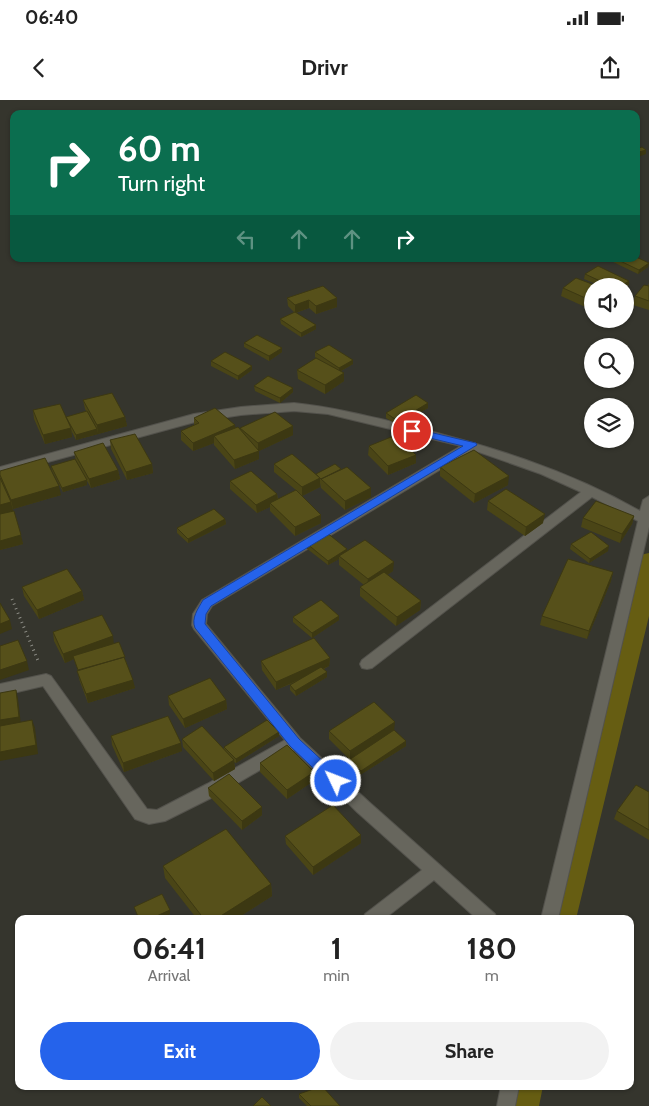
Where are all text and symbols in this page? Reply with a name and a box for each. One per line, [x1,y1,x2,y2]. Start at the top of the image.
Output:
text: 06:40 [25,6,79,29]
icon: back [25,54,53,82]
text: Drivr [301,54,348,81]
icon: share [596,54,624,82]
text: 60 m [118,127,201,170]
icon: right [35,130,100,195]
text: Turn right [118,170,205,197]
icon: left [232,225,260,253]
icon: ahead [285,225,313,253]
icon: ahead [338,225,366,253]
icon: right [391,225,419,253]
map controls [584,278,634,448]
button: sound [584,278,634,328]
button: search [584,338,634,388]
button: layers [584,398,634,448]
pin [391,410,433,452]
icon: arrive [398,417,426,445]
position arrow [309,754,361,806]
text: 06:41 [132,930,206,967]
text: 1 [331,930,342,967]
text: 180 [467,930,517,967]
text: Arrival [148,966,190,985]
text: min [323,966,350,985]
text: m [485,966,499,985]
button: Exit [40,1022,320,1080]
button: Share [330,1022,609,1080]

